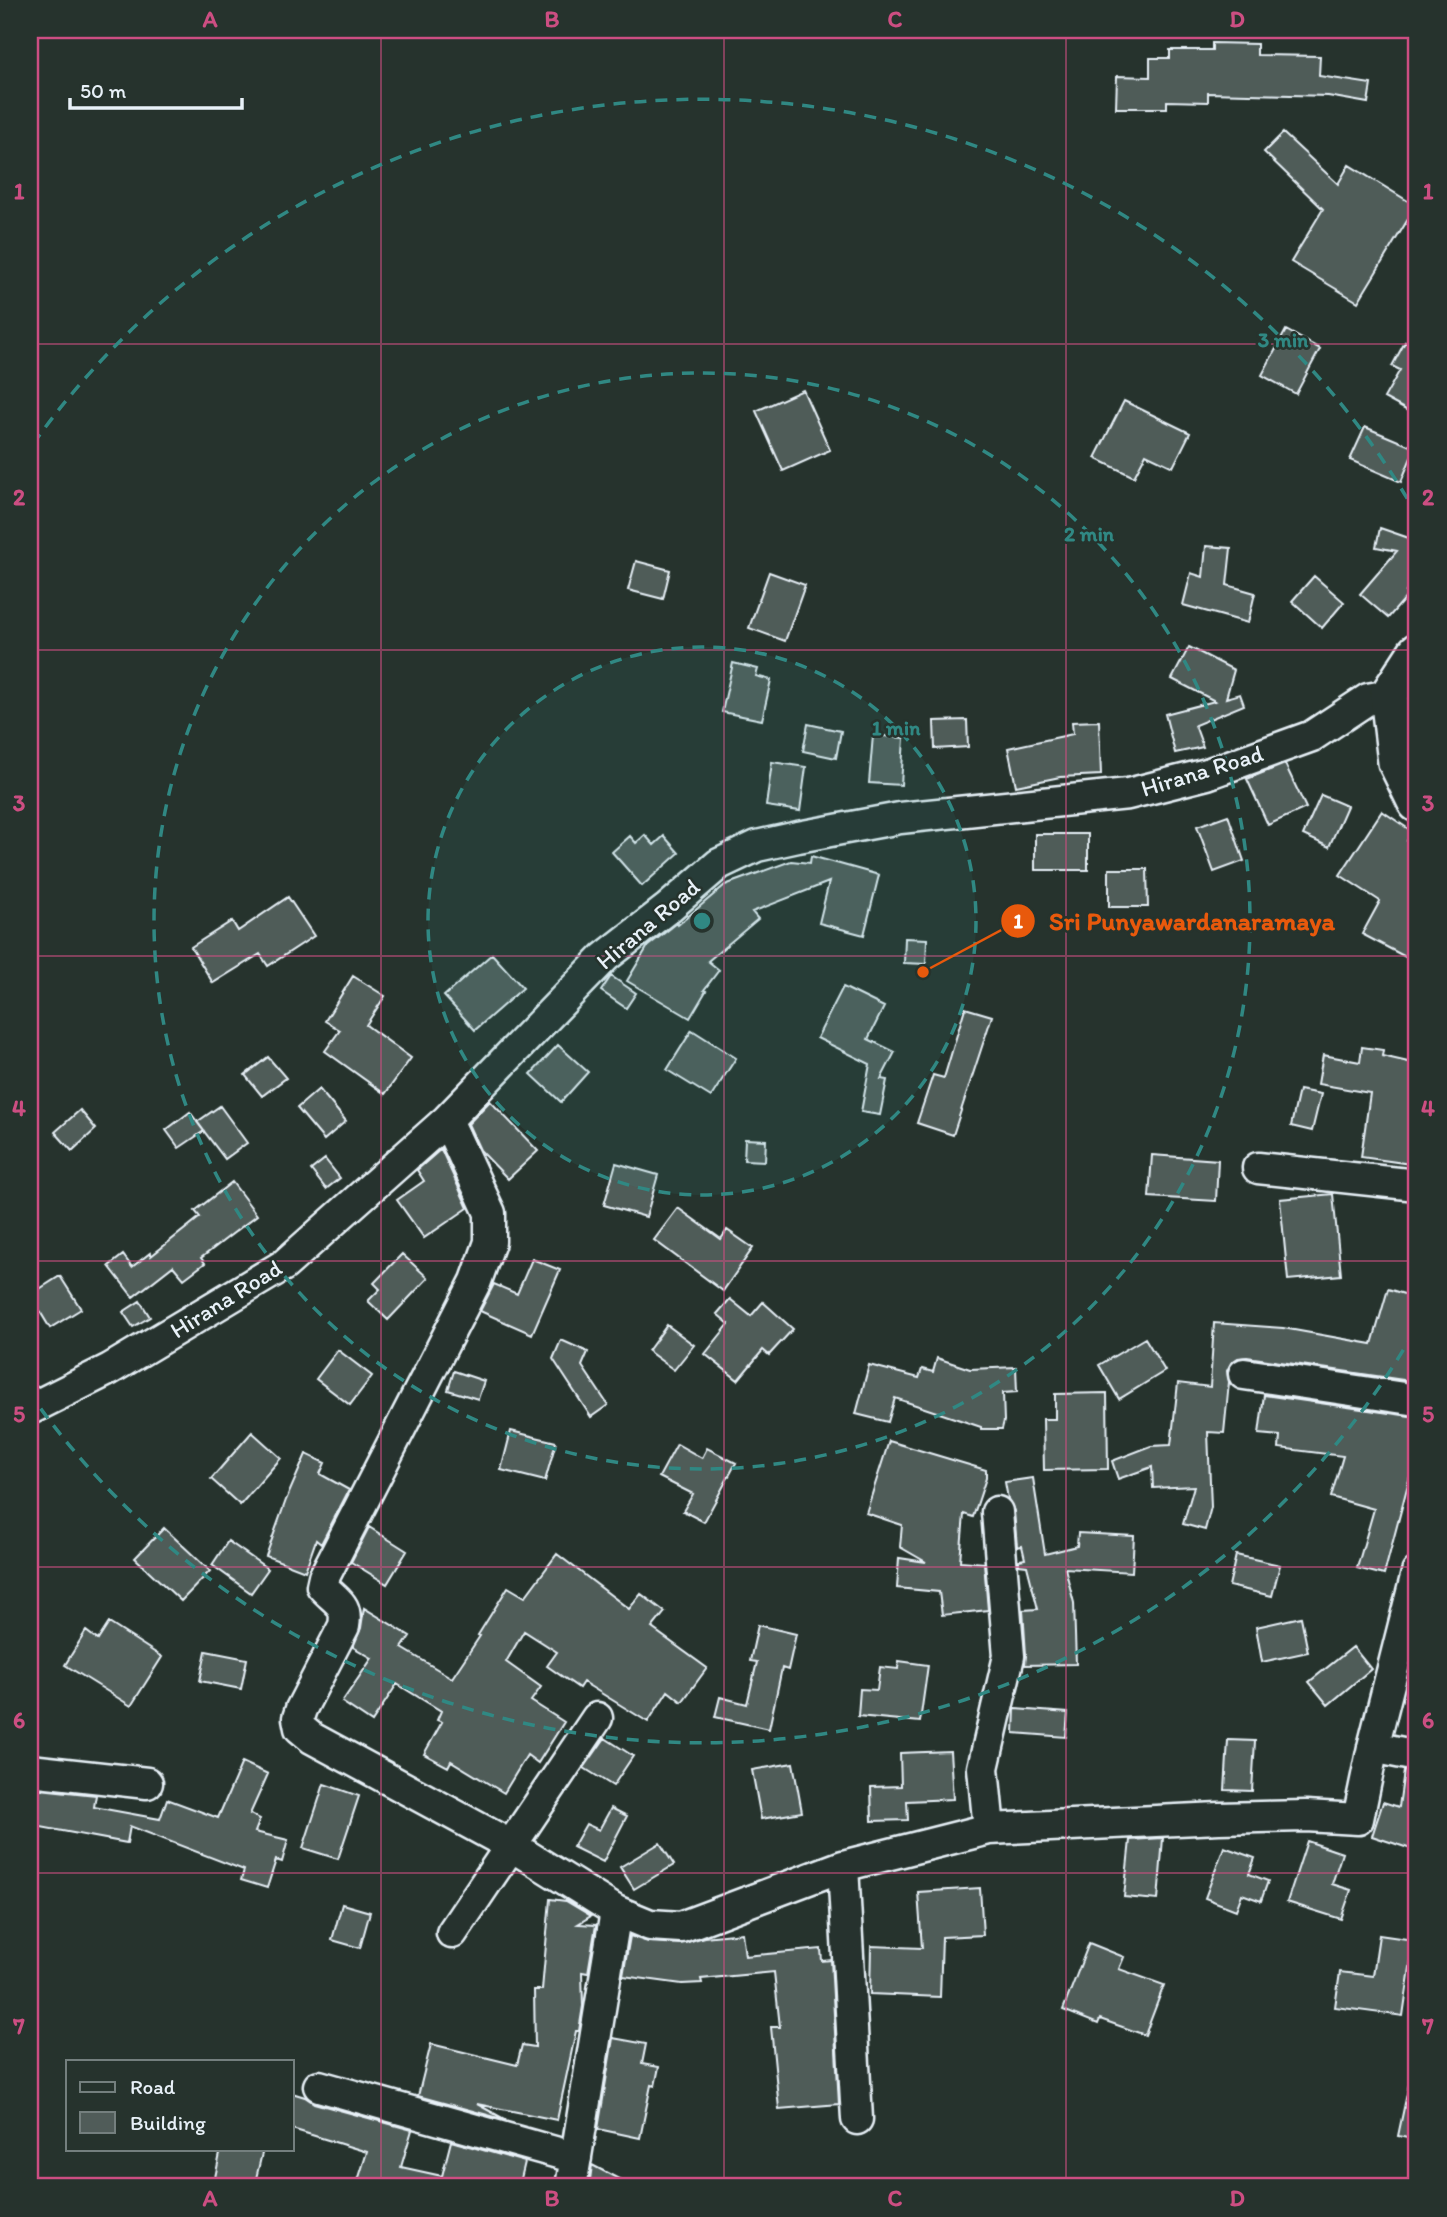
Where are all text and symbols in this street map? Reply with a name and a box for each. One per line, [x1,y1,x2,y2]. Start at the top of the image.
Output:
text: A [202,5,218,33]
text: B [545,5,560,33]
text: C [888,5,903,33]
text: D [1229,5,1245,33]
scale bar [70,66,242,110]
text: 50 m [80,78,127,103]
text: 1 [14,177,25,205]
text: 1 [1423,177,1434,205]
text: 3 min [1258,327,1309,352]
text: 2 [13,483,26,511]
text: 2 [1422,483,1435,511]
text: 2 min [1064,521,1115,546]
text: 1 min [872,715,921,740]
street label: Hirana Road [1137,738,1266,803]
text: 3 [13,789,26,817]
text: 3 [1422,789,1435,817]
street label: Hirana Road [590,872,705,975]
callout: Sri Punyawardanaramaya [1000,897,1349,944]
text: Sri Punyawardanaramaya [1049,905,1335,937]
text: 1 [1013,908,1023,933]
centre of rings [690,909,714,933]
text: 4 [12,1094,26,1122]
text: 4 [1421,1094,1435,1122]
street label: Hirana Road [165,1253,287,1344]
text: 5 [13,1400,25,1428]
text: 5 [1422,1400,1434,1428]
text: 6 [13,1706,25,1734]
text: 6 [1422,1706,1434,1734]
text: 7 [12,2012,25,2040]
text: 7 [1421,2012,1434,2040]
legend [66,2060,294,2150]
text: Road [130,2074,176,2099]
text: Building [130,2110,206,2135]
text: A [202,2184,218,2212]
text: B [545,2184,560,2212]
text: C [888,2184,903,2212]
text: D [1229,2184,1245,2212]

